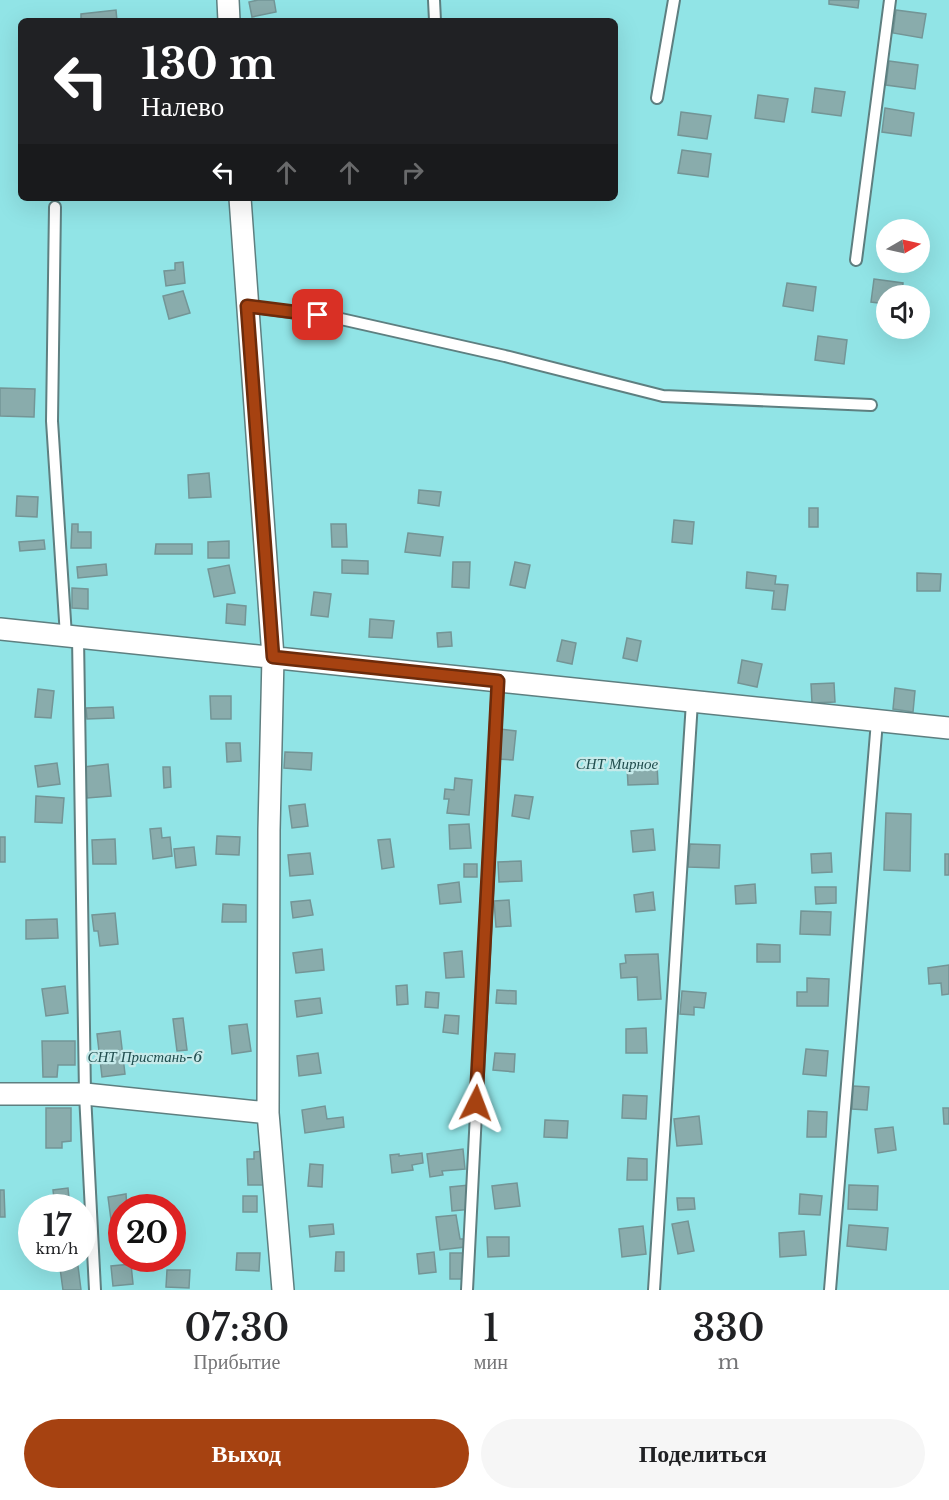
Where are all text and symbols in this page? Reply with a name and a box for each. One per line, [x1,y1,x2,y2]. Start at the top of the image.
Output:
text: 130 m [141,38,275,90]
icon: left [42,42,120,120]
text: Налево [141,90,224,123]
icon: left [207,156,240,189]
icon: ahead [270,156,303,189]
icon: ahead [333,156,366,189]
icon: right [396,156,429,189]
north arrow [876,219,930,273]
map controls [876,219,930,339]
button: sound [876,285,930,339]
pin [292,289,343,340]
icon: arrive [301,298,334,331]
park label: СНТ Мирное [576,754,659,773]
park label: СНТ Пристань-6 [87,1047,203,1066]
position arrow [444,1071,508,1135]
speed limit sign: 20 [108,1194,186,1272]
text: 17 [43,1207,71,1244]
text: km/h [36,1239,78,1258]
text: 07:30 [185,1306,289,1351]
text: 1 [483,1306,499,1351]
text: 330 [692,1306,764,1351]
text: Прибытие [193,1350,280,1374]
text: мин [474,1350,508,1374]
text: m [718,1350,739,1374]
button: Выход [24,1419,469,1488]
button: Поделиться [481,1419,925,1488]

